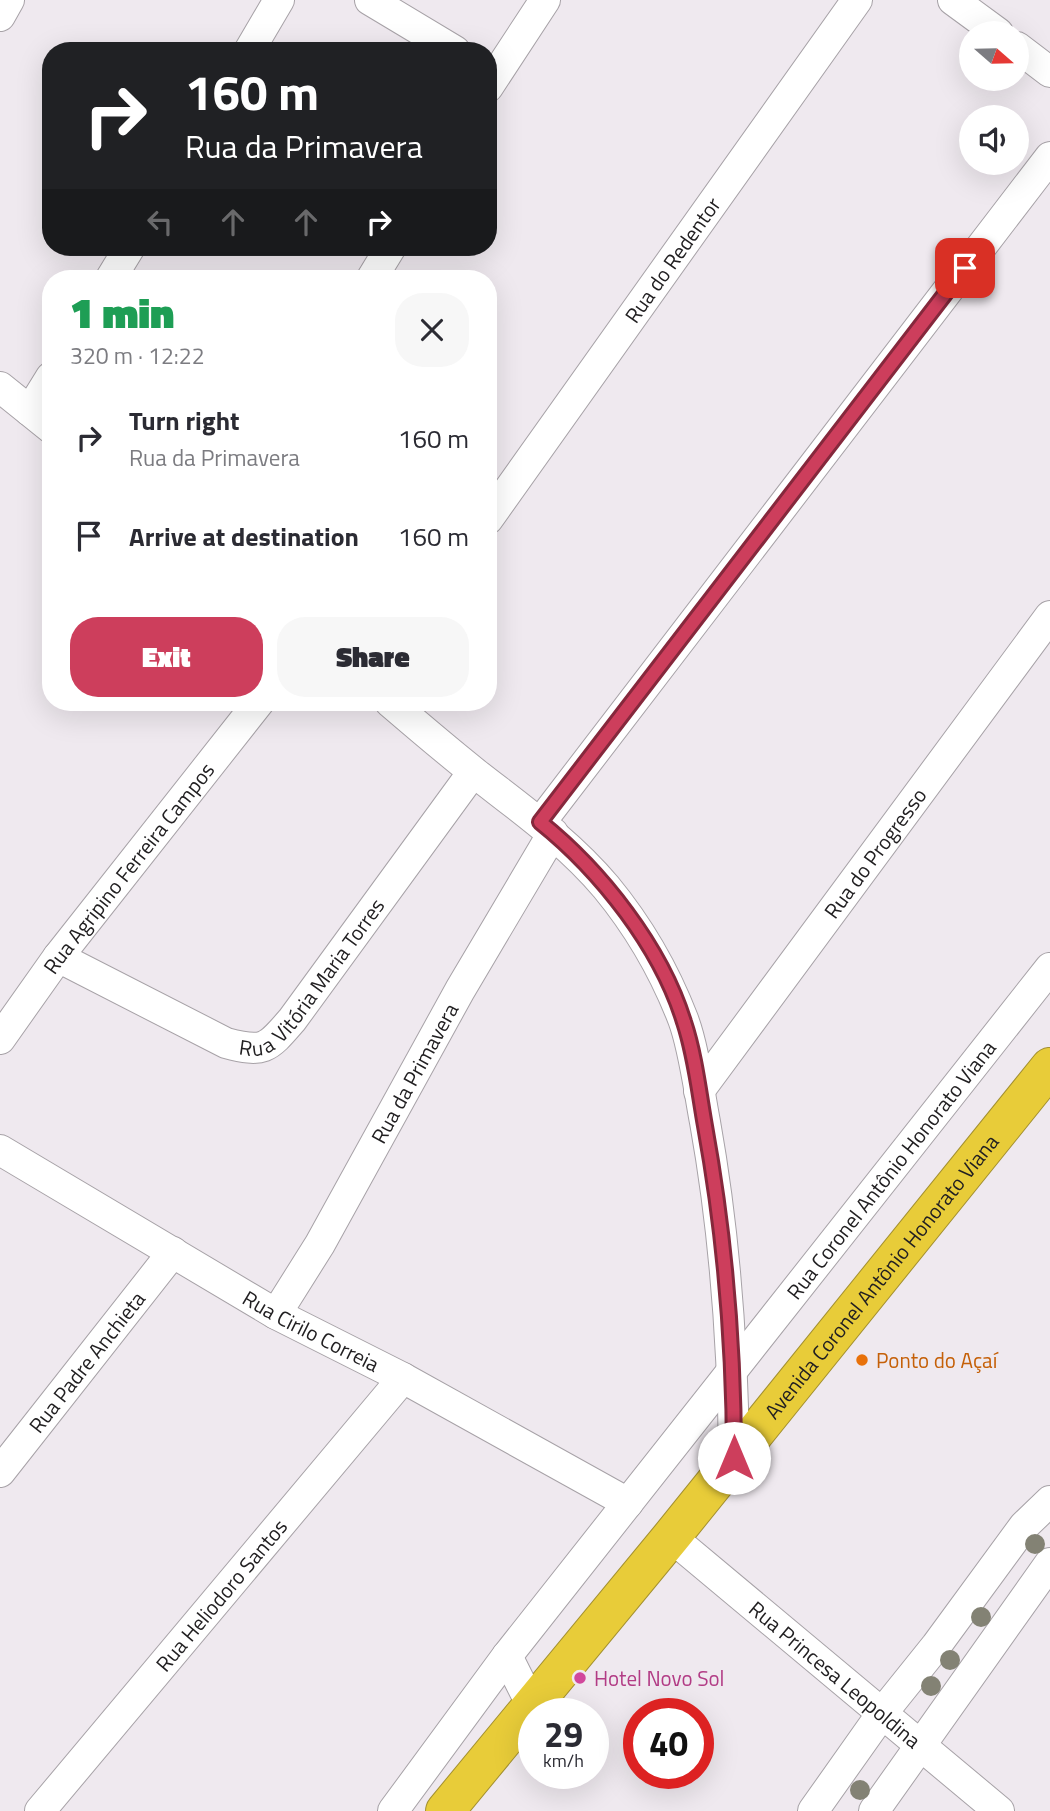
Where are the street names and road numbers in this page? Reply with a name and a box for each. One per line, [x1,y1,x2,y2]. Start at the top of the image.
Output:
street label: Rua do Redentor [616,190,728,329]
street label: Rua Agripino Ferreira Campos [35,755,222,980]
street label: Rua do Progresso [816,781,934,925]
street label: Rua Vitória Maria Torres [237,891,392,1064]
street label: Rua da Primavera [363,996,466,1149]
street label: Rua Coronel Antônio Honorato Viana [778,1033,1004,1306]
street label: Avenida Coronel Antônio Honorato Viana [756,1127,1006,1426]
street label: Rua Cirilo Correia [237,1282,385,1380]
street label: Rua Padre Anchieta [21,1284,153,1440]
street label: Rua Heliodoro Santos [148,1512,295,1678]
street label: Rua Princesa Leopoldina [742,1593,929,1756]

